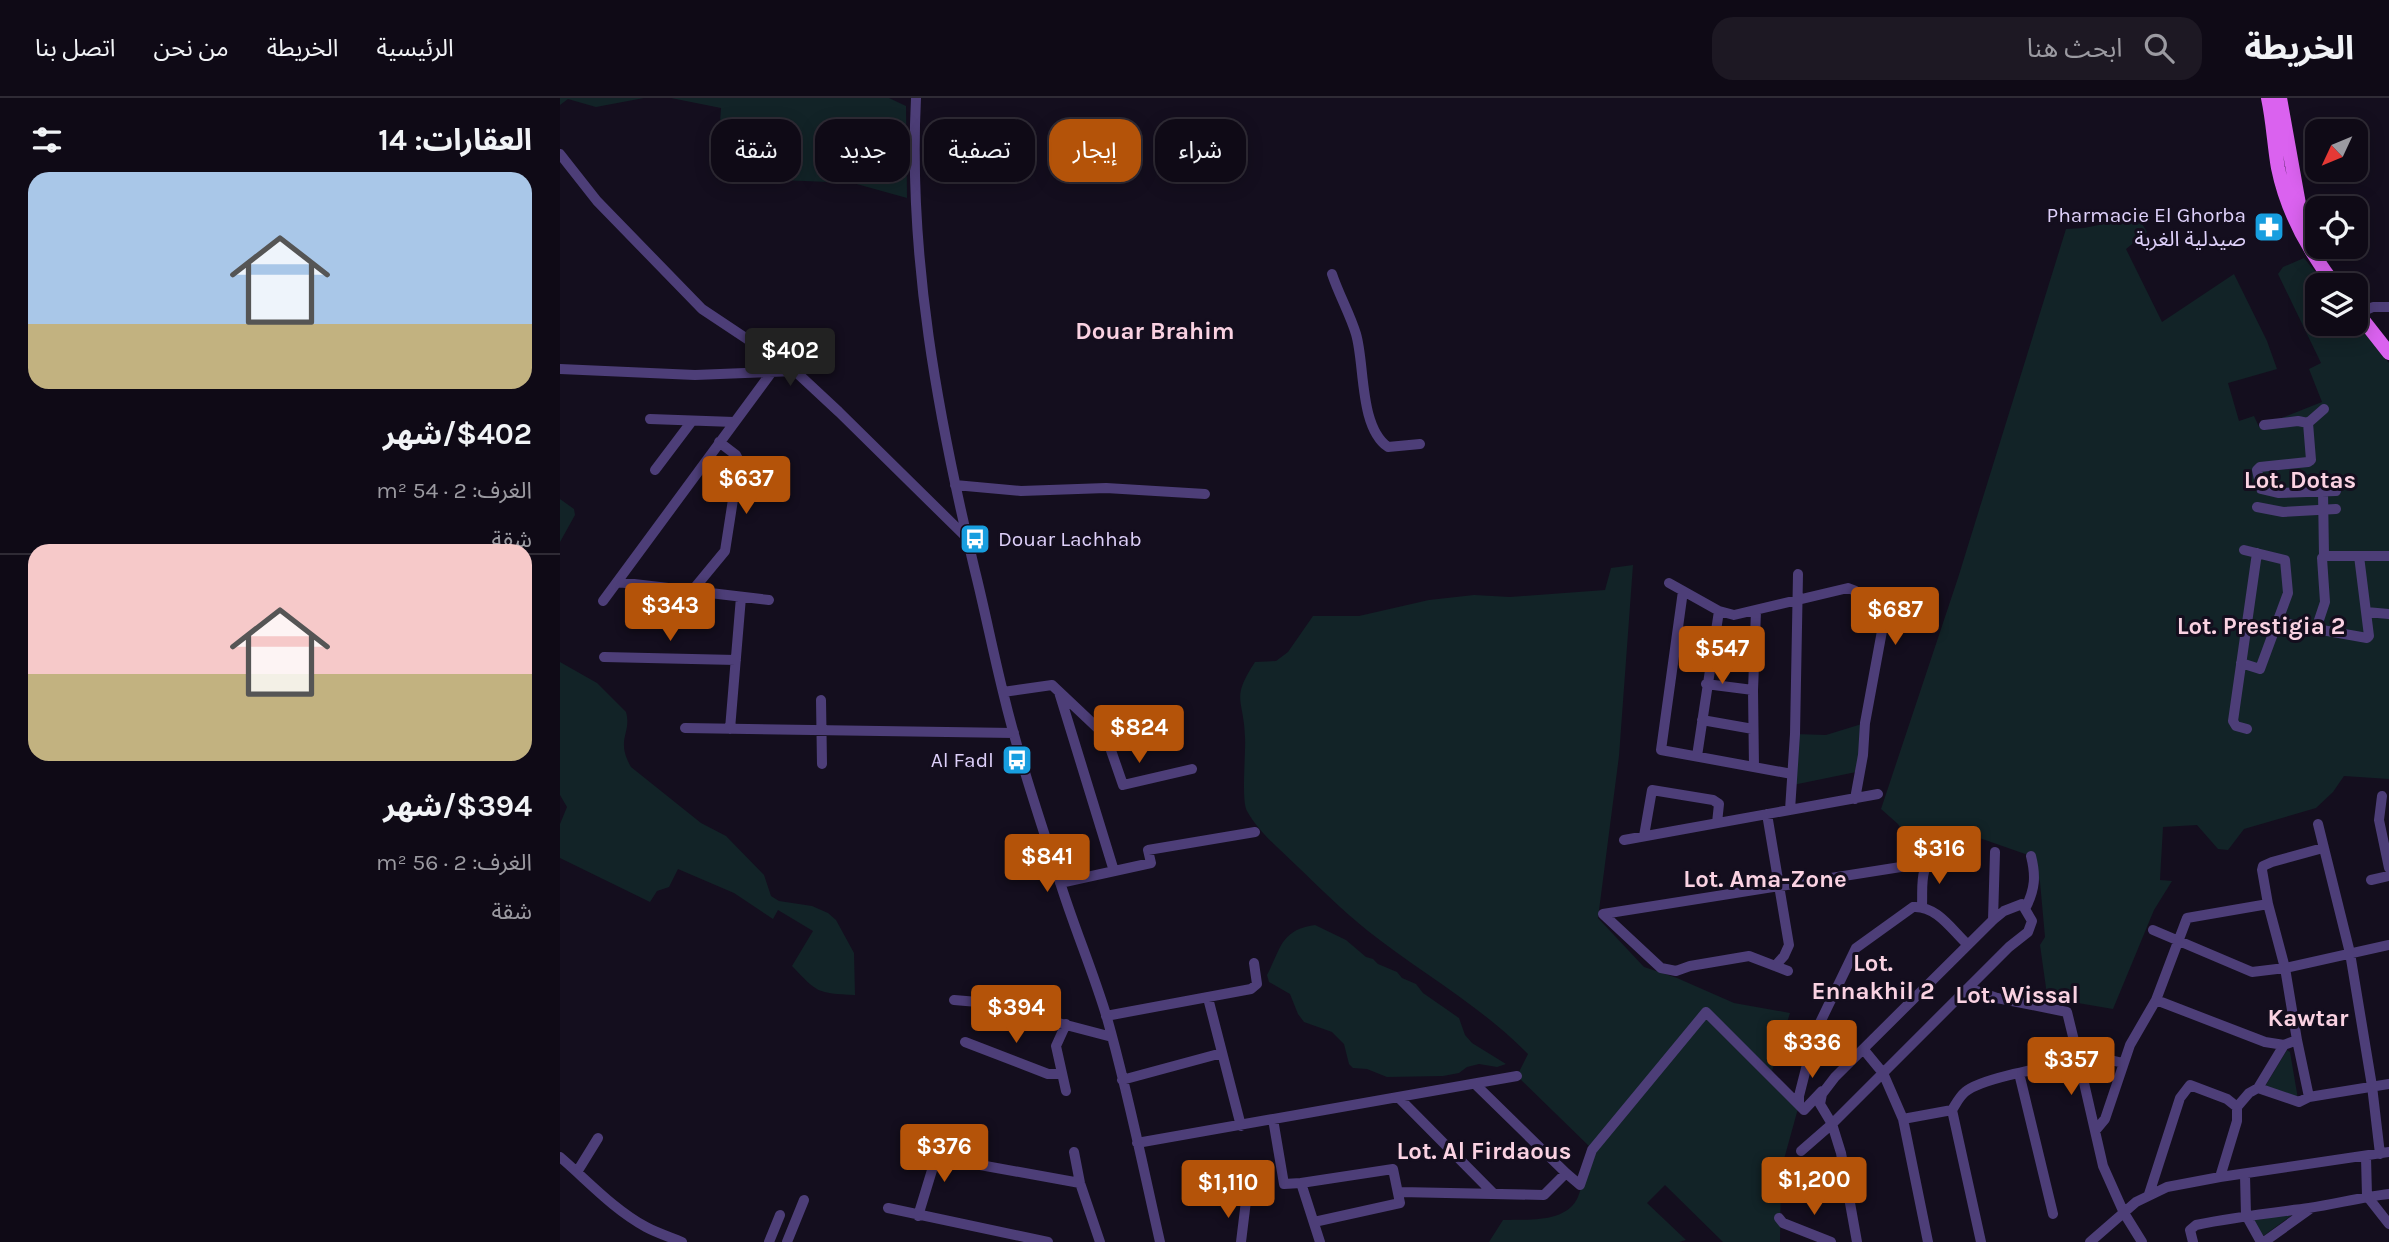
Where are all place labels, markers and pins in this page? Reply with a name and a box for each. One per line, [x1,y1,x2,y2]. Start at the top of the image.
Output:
place label: Pharmacie El Ghorba صيدلية الغربة [2047,203,2246,251]
pharmacy icon: Pharmacie El Ghorba صيدلية الغربة [2252,210,2286,244]
pin: $402 [749,328,831,388]
pin: $637 [705,456,787,516]
bus stop icon: Douar Lachhab [958,522,992,556]
place label: Douar Lachhab [998,527,1142,551]
pin: $343 [629,584,711,643]
pin: $687 [1854,588,1936,647]
pin: $547 [1681,626,1763,686]
pin: $824 [1098,706,1180,765]
bus stop icon: Al Fadl [1000,743,1034,777]
place label: Al Fadl [931,748,994,772]
pin: $316 [1898,826,1980,886]
pin: $841 [1006,834,1088,894]
pin: $394 [975,986,1057,1045]
pin: $336 [1771,1020,1853,1080]
pin: $357 [2030,1038,2112,1097]
pin: $376 [903,1124,985,1184]
pin: $1,200 [1757,1158,1871,1217]
pin: $1,110 [1171,1160,1285,1220]

